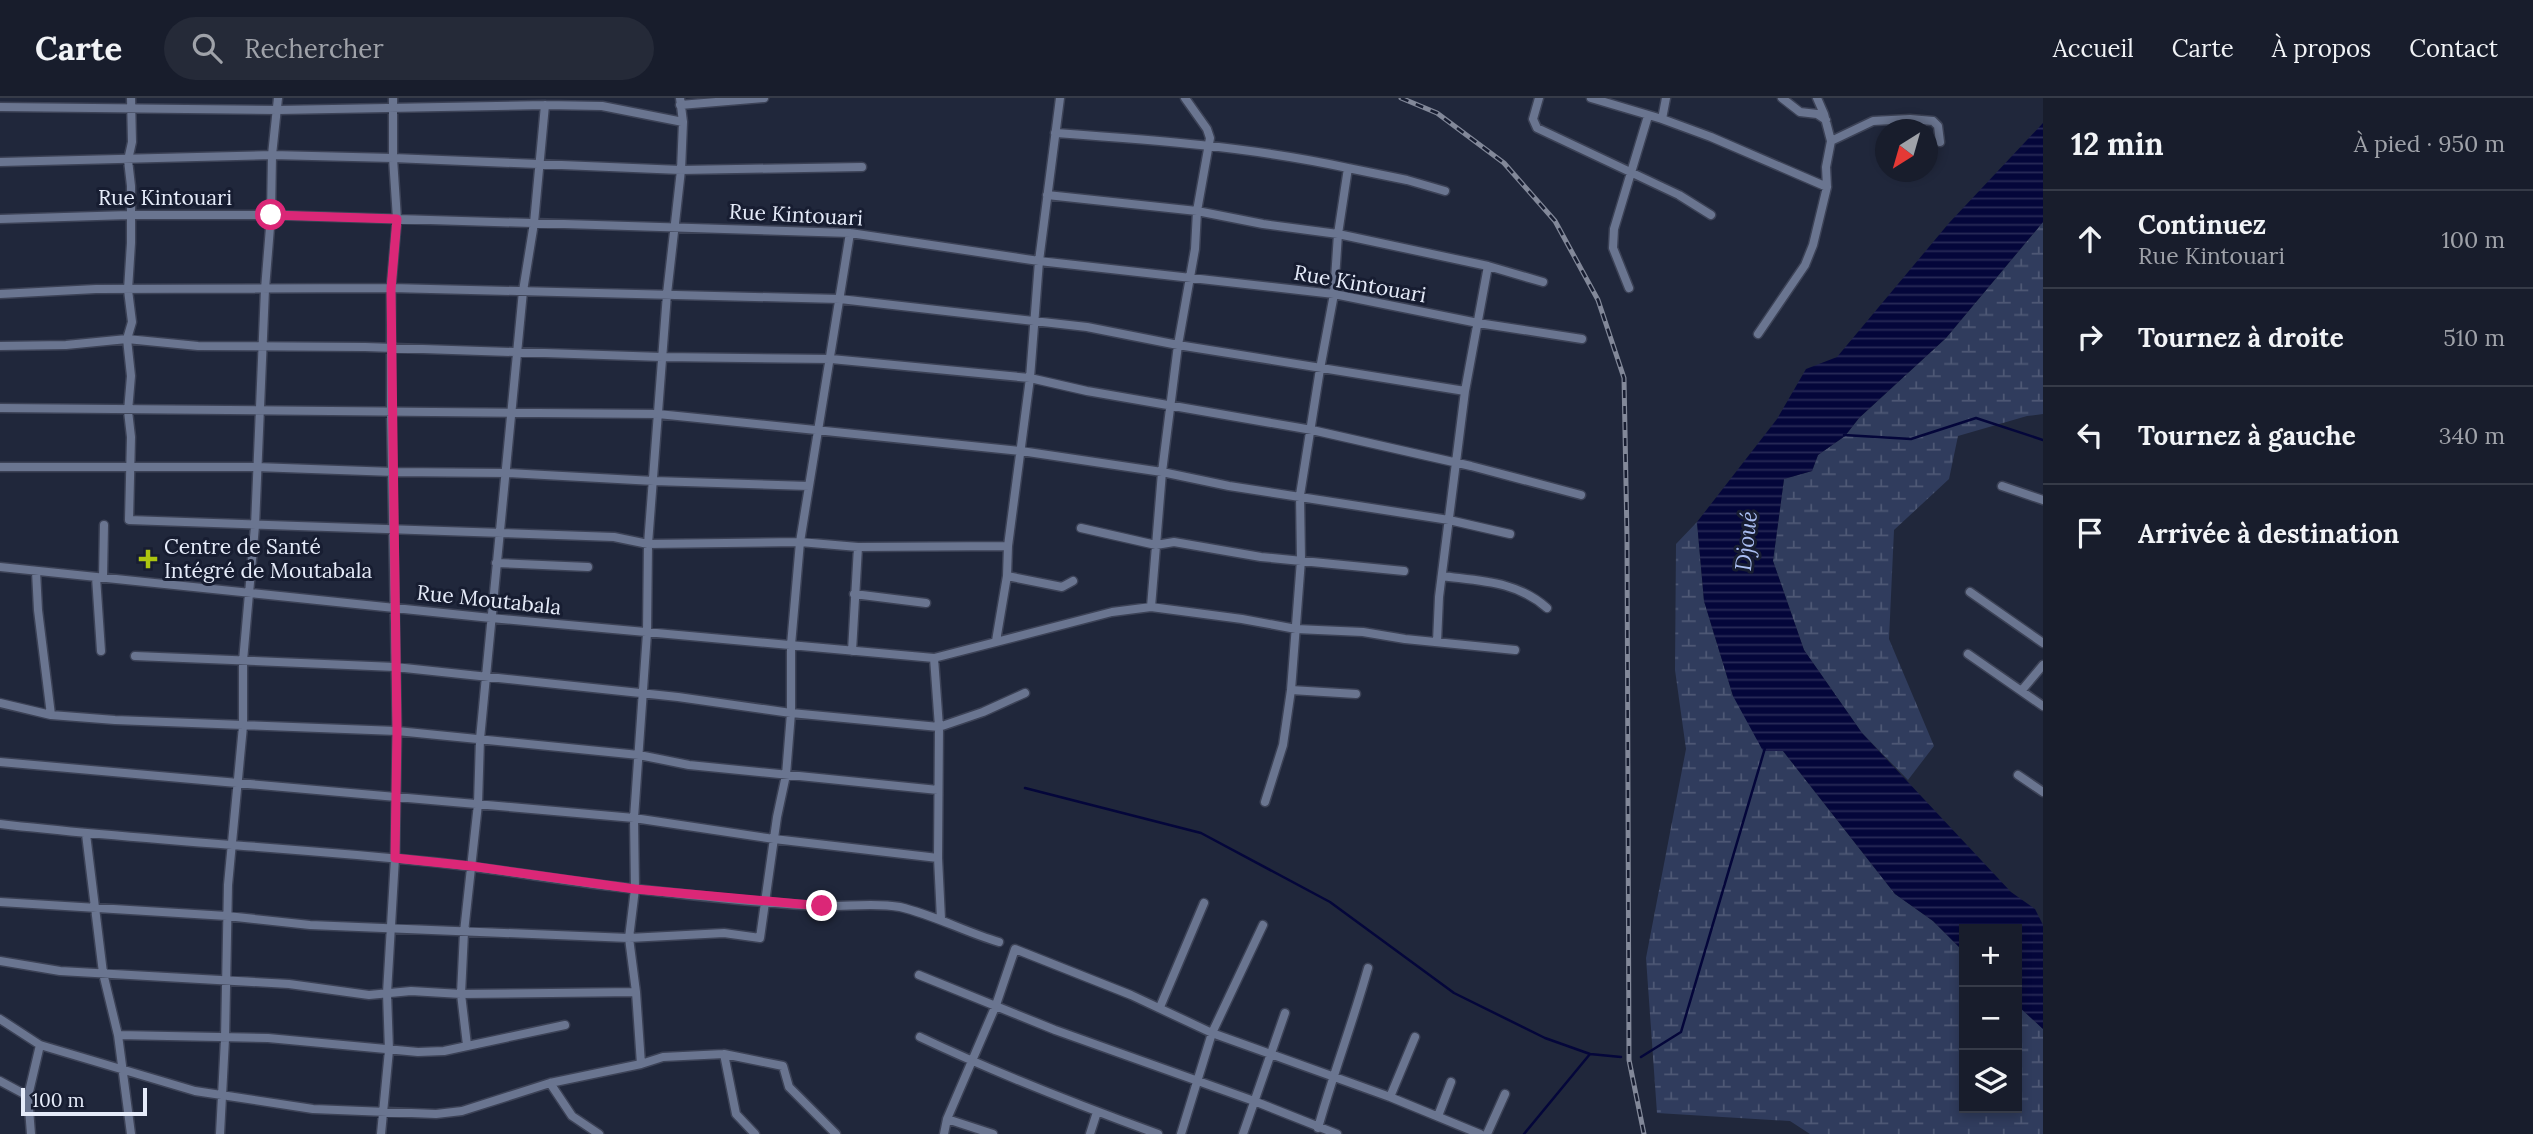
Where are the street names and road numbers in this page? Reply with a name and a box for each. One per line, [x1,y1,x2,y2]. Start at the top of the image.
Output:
street label: Rue Kintouari [98,184,232,211]
street label: Rue Kintouari [728,198,864,231]
street label: Rue Kintouari [1292,259,1429,308]
street label: Rue Moutabala [415,578,563,621]

